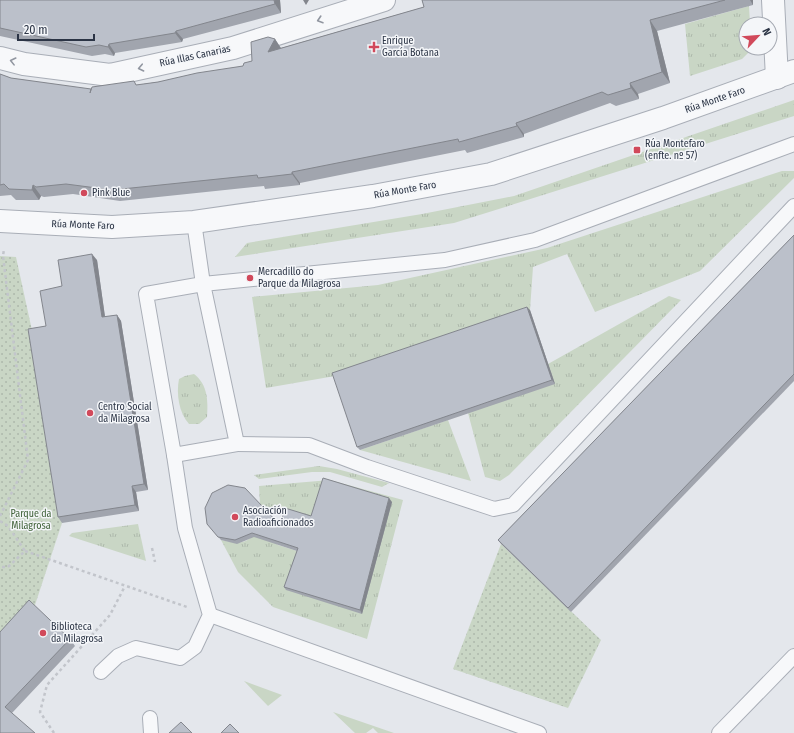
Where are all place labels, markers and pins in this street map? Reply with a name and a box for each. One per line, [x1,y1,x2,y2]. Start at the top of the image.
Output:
place label: Enrique García Botana [382,35,439,59]
marker: Enrique García Botana [369,42,379,52]
place label: Rúa Montefaro (enfte. nº 57) [645,137,705,162]
marker: Rúa Montefaro (enfte. nº 57) [632,145,642,155]
place label: Pink Blue [92,187,130,199]
marker: Pink Blue [79,188,89,198]
place label: Mercadillo do Parque da Milagrosa [258,266,341,290]
marker: Mercadillo do Parque da Milagrosa [245,273,255,283]
place label: Centro Social da Milagrosa [98,401,152,425]
marker: Centro Social da Milagrosa [85,408,95,418]
place label: Asociación Radioaficionados [243,505,314,529]
marker: Asociación Radioaficionados [230,512,240,522]
place label: Biblioteca da Milagrosa [51,621,103,645]
marker: Biblioteca da Milagrosa [38,628,48,638]

